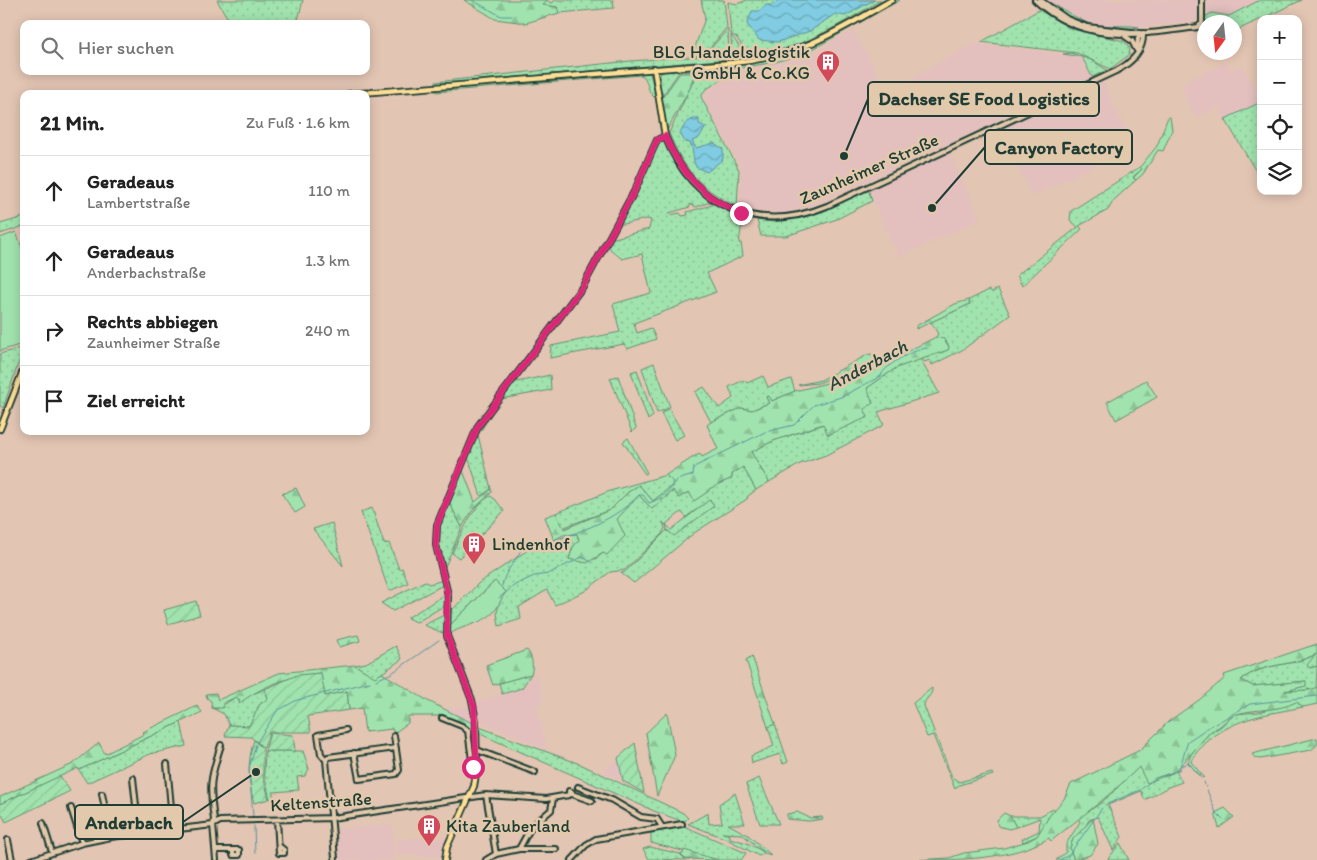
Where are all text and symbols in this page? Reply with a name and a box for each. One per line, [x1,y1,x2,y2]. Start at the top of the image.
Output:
north arrow [1197,15,1242,60]
map controls [1257,15,1302,195]
button: + [1257,15,1302,60]
search box [20,20,370,75]
icon: search [38,34,66,62]
text: Hier suchen [78,36,174,59]
place label: BLG Handelslogistik GmbH & Co.KG [653,41,811,84]
building icon: BLG Handelslogistik GmbH & Co.KG [815,49,841,83]
button: − [1257,60,1302,105]
callout: Dachser SE Food Logistics [868,82,1099,116]
text: Dachser SE Food Logistics [878,87,1090,110]
button: locate [1257,105,1302,150]
text: 21 Min. [40,110,104,135]
text: Zu Fuß · 1.6 km [246,113,350,132]
street label: Zaunheimer Straße [796,128,942,210]
callout: Canyon Factory [985,130,1132,164]
text: Canyon Factory [995,136,1123,159]
button: layers [1257,150,1302,195]
text: Geradeaus [87,170,174,193]
icon: ahead [40,177,68,205]
text: 110 m [308,181,350,200]
text: Lambertstraße [87,193,190,212]
route end [730,202,753,225]
text: Geradeaus [87,240,174,263]
icon: ahead [40,247,68,275]
text: 1.3 km [305,251,350,270]
text: Anderbachstraße [87,263,206,282]
text: Rechts abbiegen [87,310,218,333]
icon: right [40,317,68,345]
text: 240 m [305,321,350,340]
text: Zaunheimer Straße [87,333,220,352]
water label: Anderbach [823,334,912,396]
icon: arrive [40,387,68,415]
text: Ziel erreicht [87,389,185,412]
building icon: Lindenhof [461,531,487,565]
place label: Lindenhof [492,533,570,555]
route start [462,756,485,779]
street label: Keltenstraße [270,787,372,817]
callout: Anderbach [75,805,183,839]
text: Anderbach [84,811,174,834]
building icon: Kita Zauberland [416,813,442,847]
place label: Kita Zauberland [446,815,570,837]

